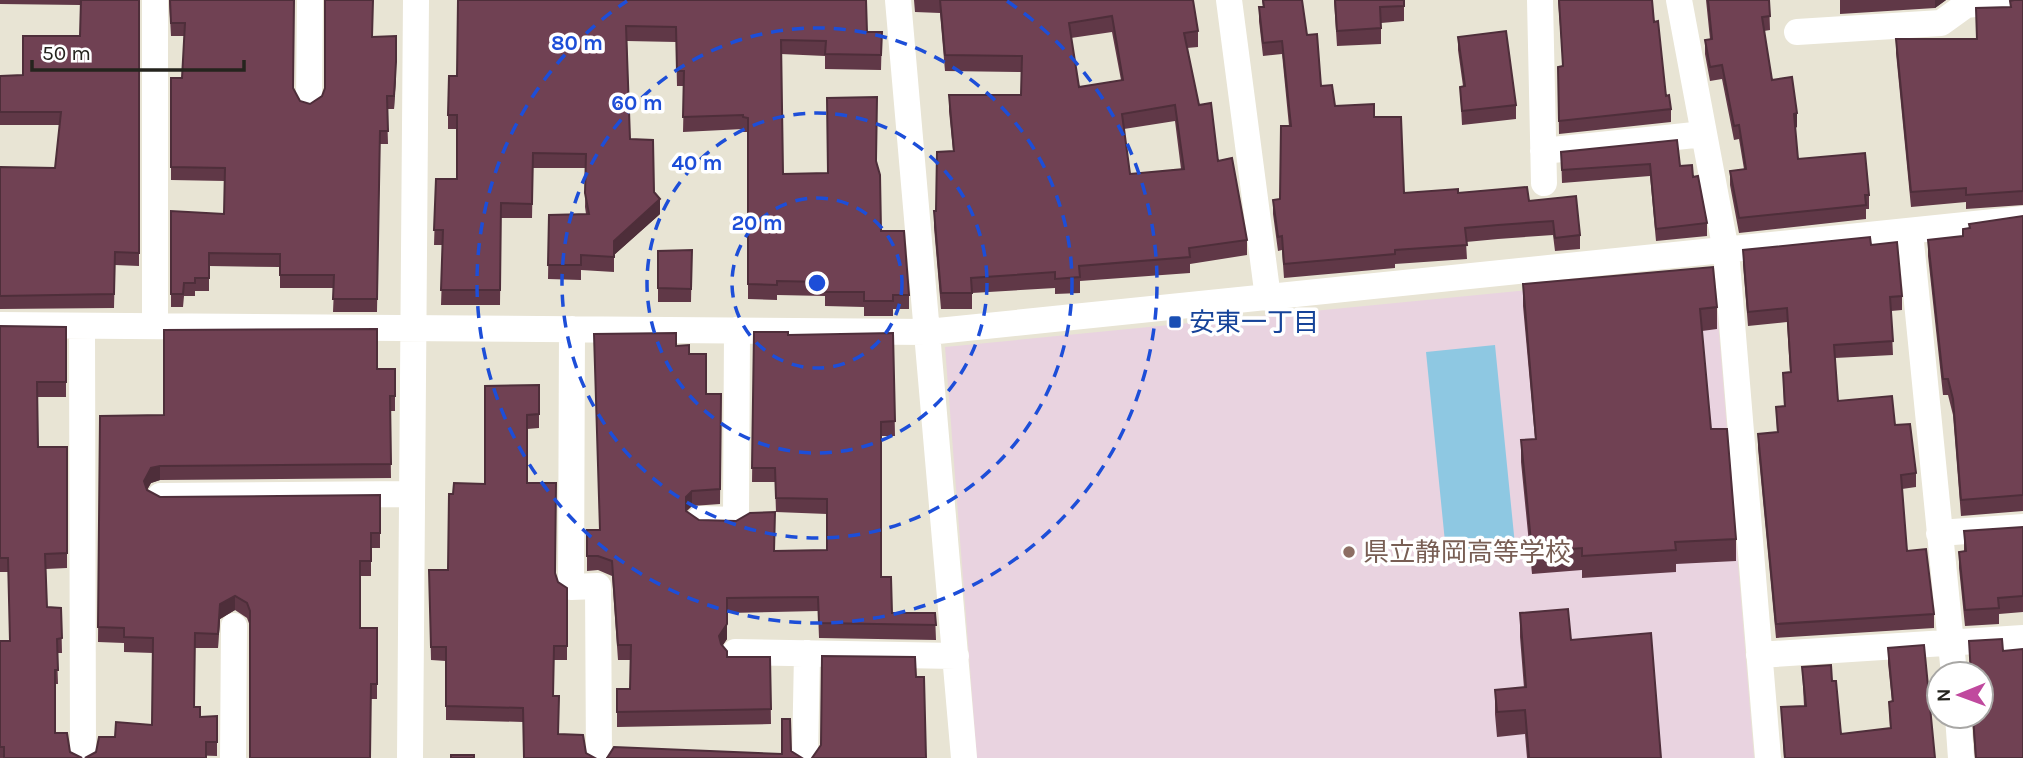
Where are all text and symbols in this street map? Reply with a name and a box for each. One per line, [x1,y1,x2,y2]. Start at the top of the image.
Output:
scale bar [32,28,243,72]
text: 80 m [551,31,603,55]
text: 50 m [42,41,91,65]
text: 60 m [611,91,663,115]
text: 40 m [671,151,723,175]
text: 20 m [731,211,783,235]
centre of rings [805,271,829,295]
place label: 安東一丁目 [1189,307,1319,338]
marker: 安東一丁目 [1167,314,1183,330]
place label: 県立静岡高等学校 [1363,537,1571,568]
marker: 県立静岡高等学校 [1341,544,1357,560]
north arrow [1925,660,1995,730]
text: N [1933,688,1955,702]

